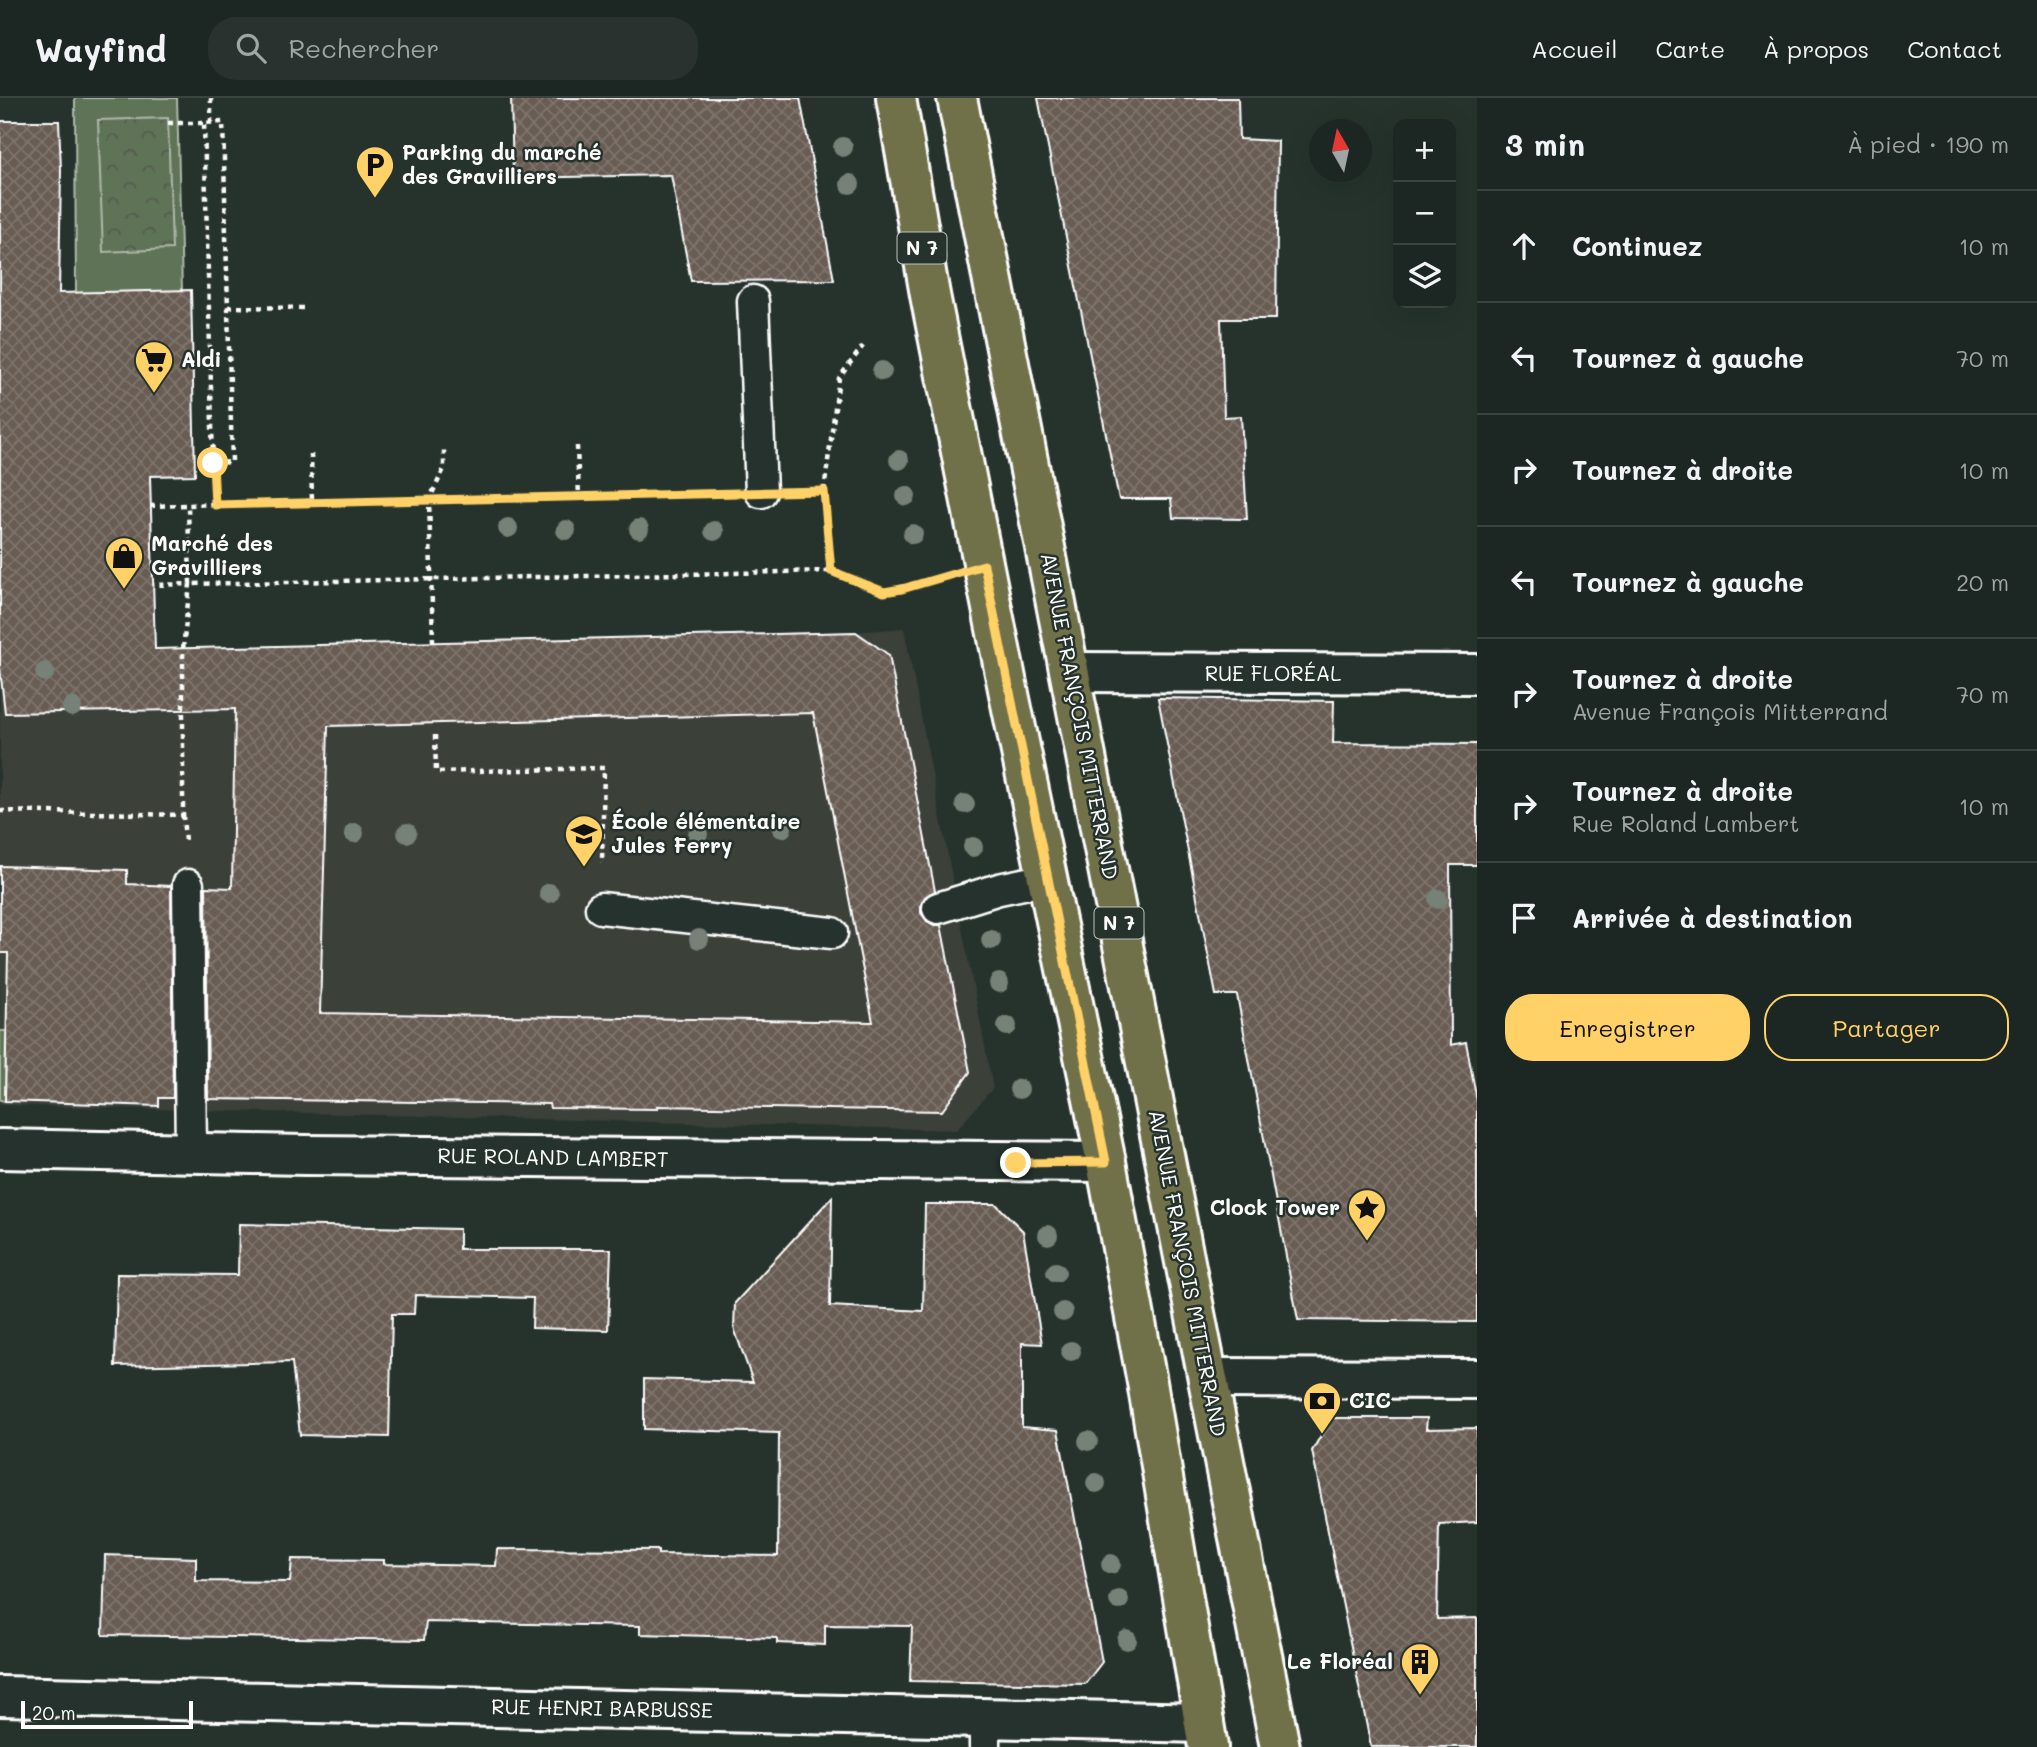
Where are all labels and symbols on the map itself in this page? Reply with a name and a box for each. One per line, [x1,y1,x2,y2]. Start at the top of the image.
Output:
north arrow [1309,119,1372,182]
place label: Parking du marché des Gravilliers [402,138,601,189]
parking icon: Parking du marché des Gravilliers [354,144,396,199]
road number: N 7 [898,232,946,264]
supermarket icon: Aldi [133,339,175,394]
place label: Aldi [181,345,222,372]
route start [197,447,228,478]
place label: Marché des Gravilliers [151,529,273,580]
shop icon: Marché des Gravilliers [103,535,145,590]
street label: AVENUE FRANÇOIS MITTERRAND [1035,550,1125,881]
street label: RUE FLORÉAL [1205,659,1341,686]
place label: École élémentaire Jules Ferry [611,807,800,859]
school or university icon: École élémentaire Jules Ferry [563,813,605,868]
road number: N 7 [1094,908,1144,938]
street label: AVENUE FRANÇOIS MITTERRAND [1143,1107,1233,1438]
street label: RUE ROLAND LAMBERT [437,1141,669,1172]
route end [1000,1147,1031,1178]
place icon: Clock Tower [1346,1187,1388,1242]
place label: Clock Tower [1210,1193,1340,1220]
bank icon: CIC [1301,1380,1343,1435]
place label: CIC [1349,1386,1391,1413]
building icon: Le Floréal [1399,1641,1441,1696]
place label: Le Floréal [1287,1647,1393,1674]
street label: RUE HENRI BARBUSSE [491,1692,713,1723]
scale bar [21,1698,192,1730]

